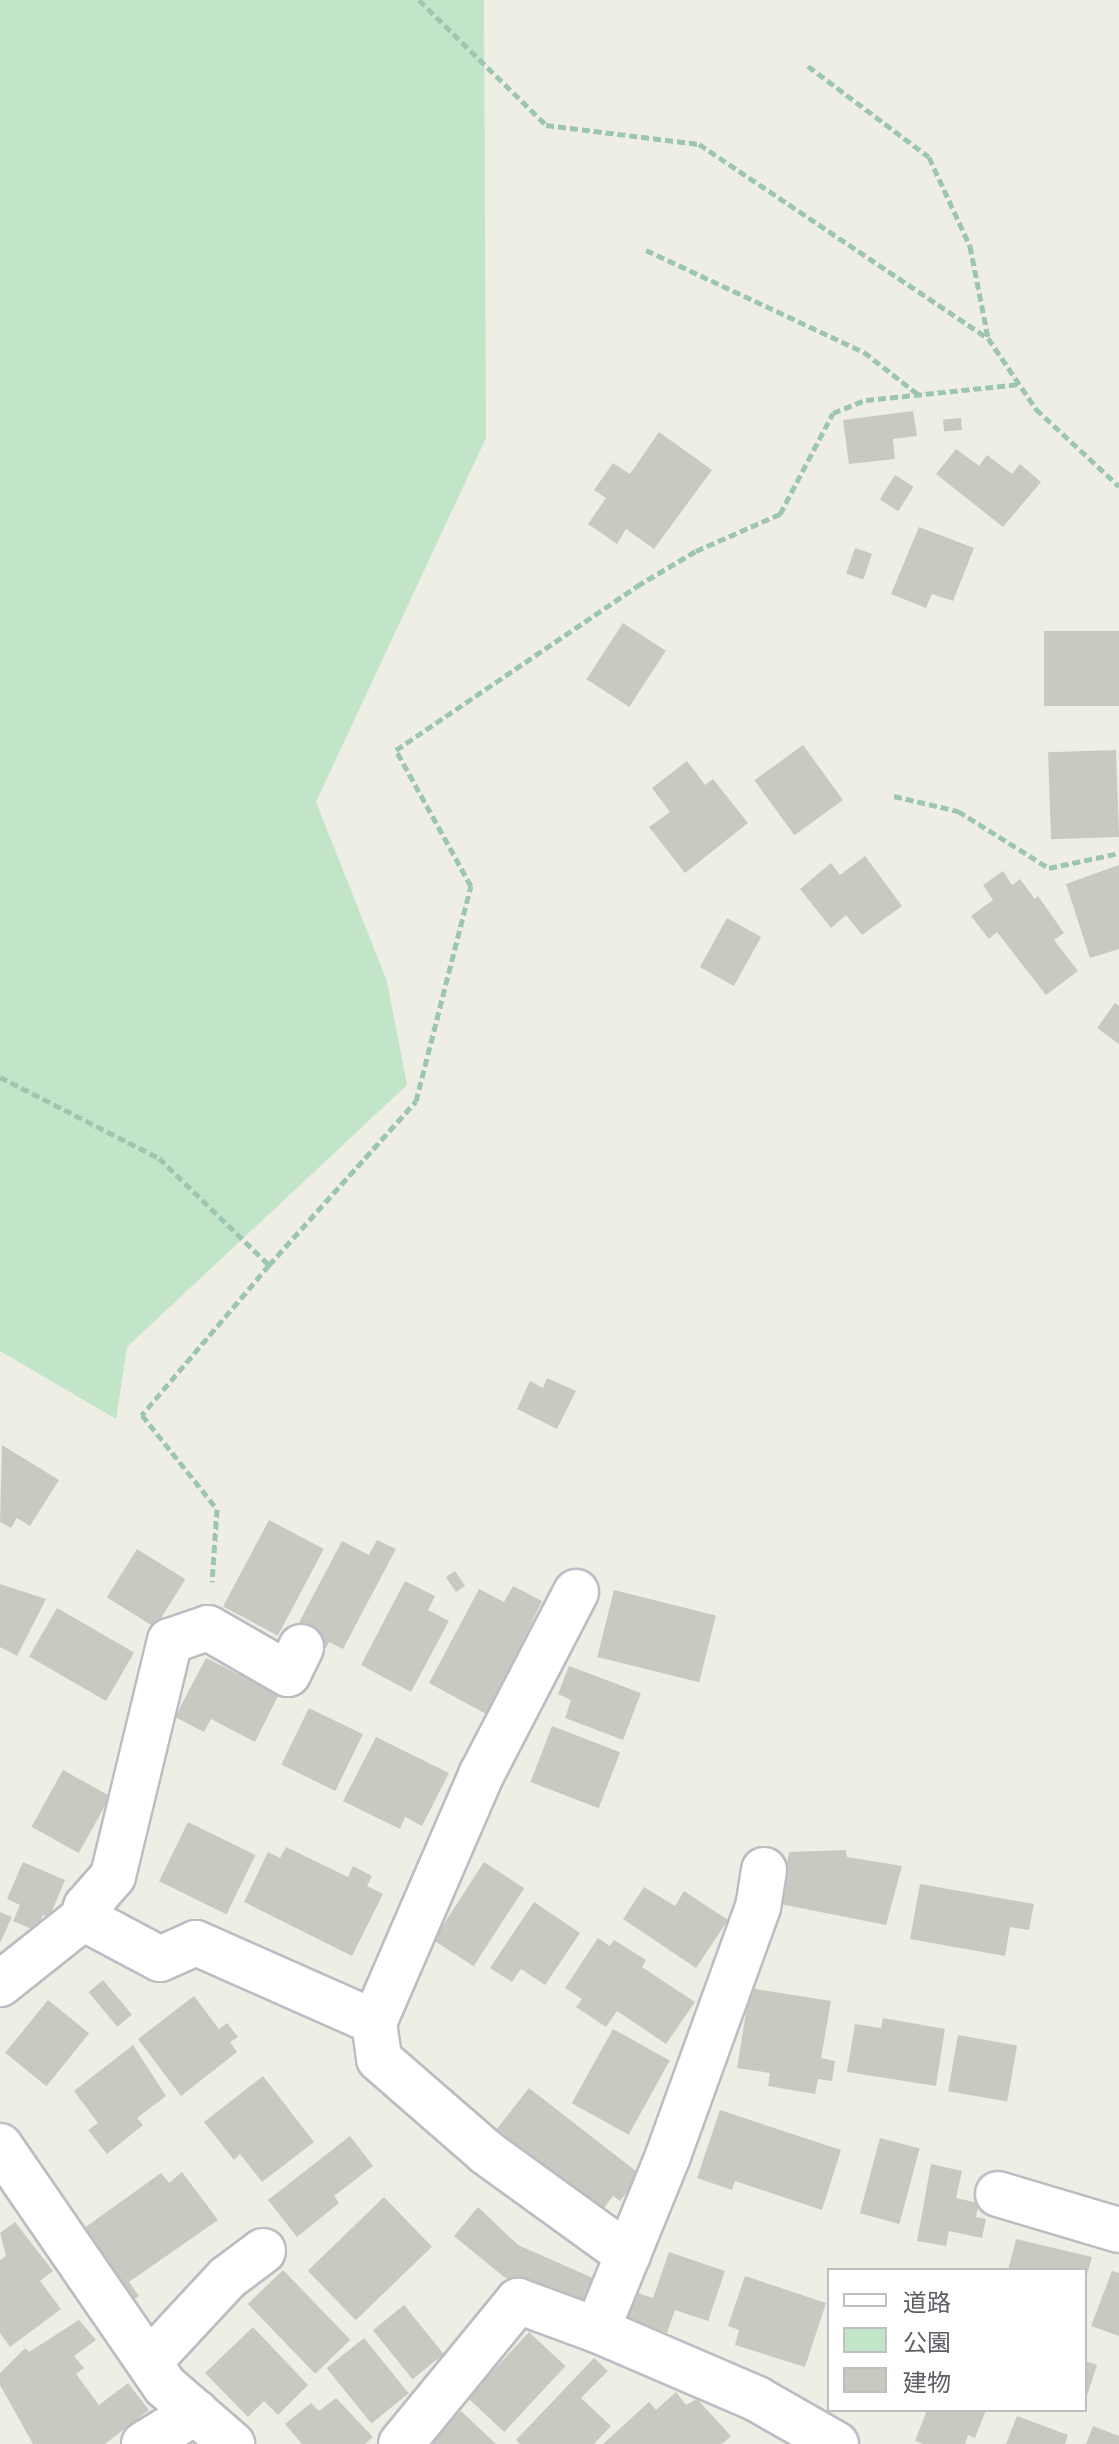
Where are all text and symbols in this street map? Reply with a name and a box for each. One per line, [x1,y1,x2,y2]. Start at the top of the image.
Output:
legend [827,2268,1087,2412]
text: 道路 [903,2289,951,2317]
text: 公園 [903,2329,951,2357]
text: 建物 [903,2369,951,2397]

